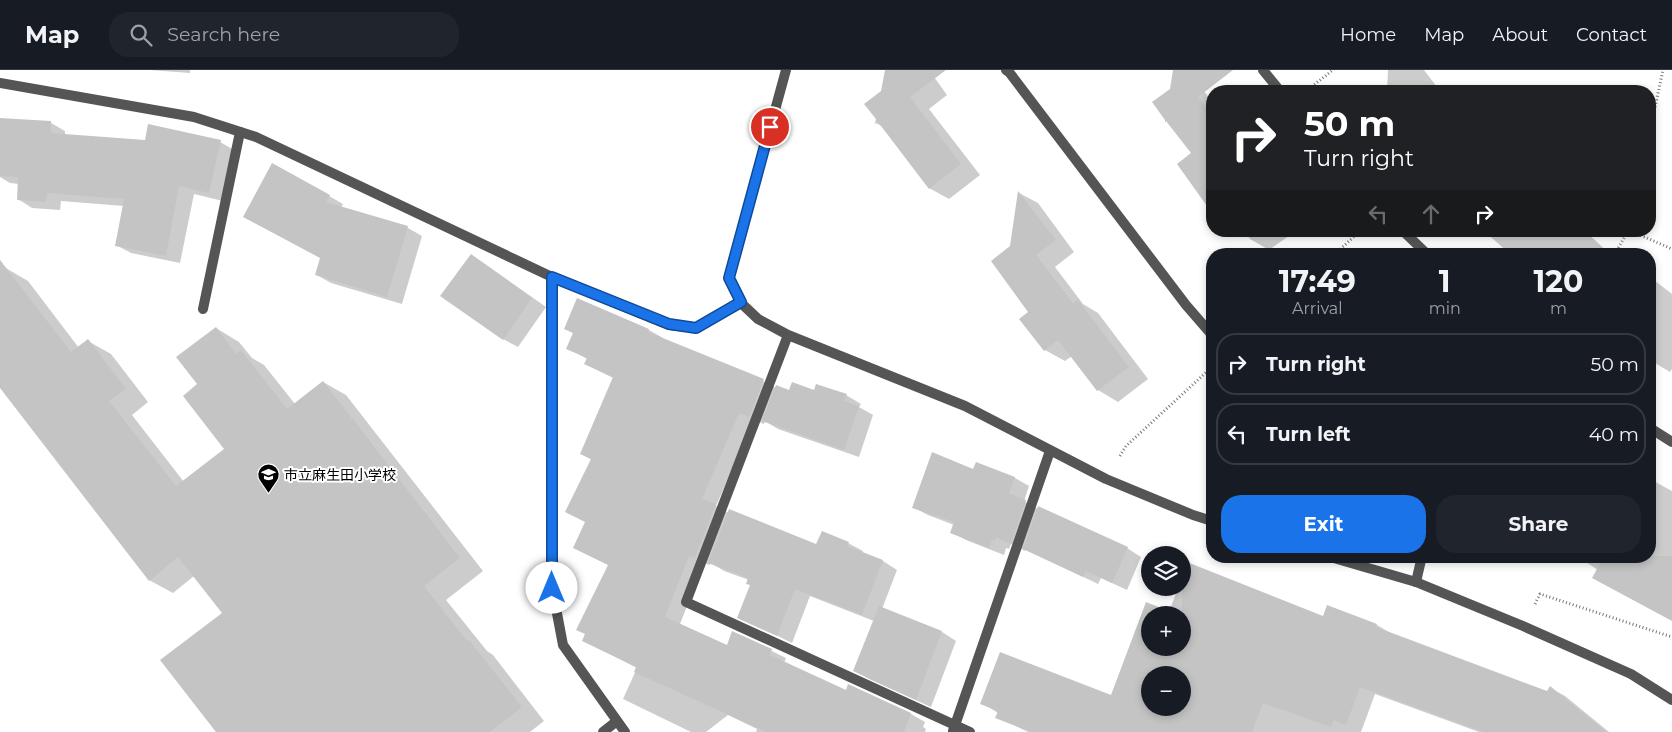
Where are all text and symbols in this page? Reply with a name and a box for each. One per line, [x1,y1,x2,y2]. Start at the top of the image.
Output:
search box [109,12,459,57]
text: Map [25,20,79,49]
icon: search [127,21,155,49]
text: Search here [167,23,280,46]
text: Home [1340,24,1396,46]
text: Map [1424,24,1464,46]
text: About [1492,24,1548,46]
text: Contact [1576,24,1647,46]
text: 50 m [1304,102,1395,145]
icon: right [1221,105,1286,170]
pin [749,106,791,148]
icon: arrive [756,113,784,141]
text: Turn right [1304,145,1414,172]
icon: left [1364,200,1392,228]
icon: ahead [1417,200,1445,228]
icon: right [1470,200,1498,228]
text: 17:49 [1279,263,1356,300]
text: 1 [1439,263,1451,300]
text: 120 [1533,263,1583,300]
text: Arrival [1292,299,1343,318]
text: min [1429,299,1461,318]
text: m [1550,299,1567,318]
icon: right [1223,350,1251,378]
text: Turn right [1266,353,1366,376]
text: 50 m [1591,353,1639,376]
icon: left [1223,420,1251,448]
text: Turn left [1266,423,1351,446]
text: 40 m [1589,423,1639,446]
school or university icon: 市立麻生田小学校 [256,463,280,494]
place label: 市立麻生田小学校 [284,466,396,484]
button: Exit [1221,495,1426,553]
button: Share [1436,495,1641,553]
map controls [1141,546,1191,716]
button: layers [1141,546,1191,596]
position arrow [525,561,577,613]
button: + [1141,606,1191,656]
button: − [1141,666,1191,716]

